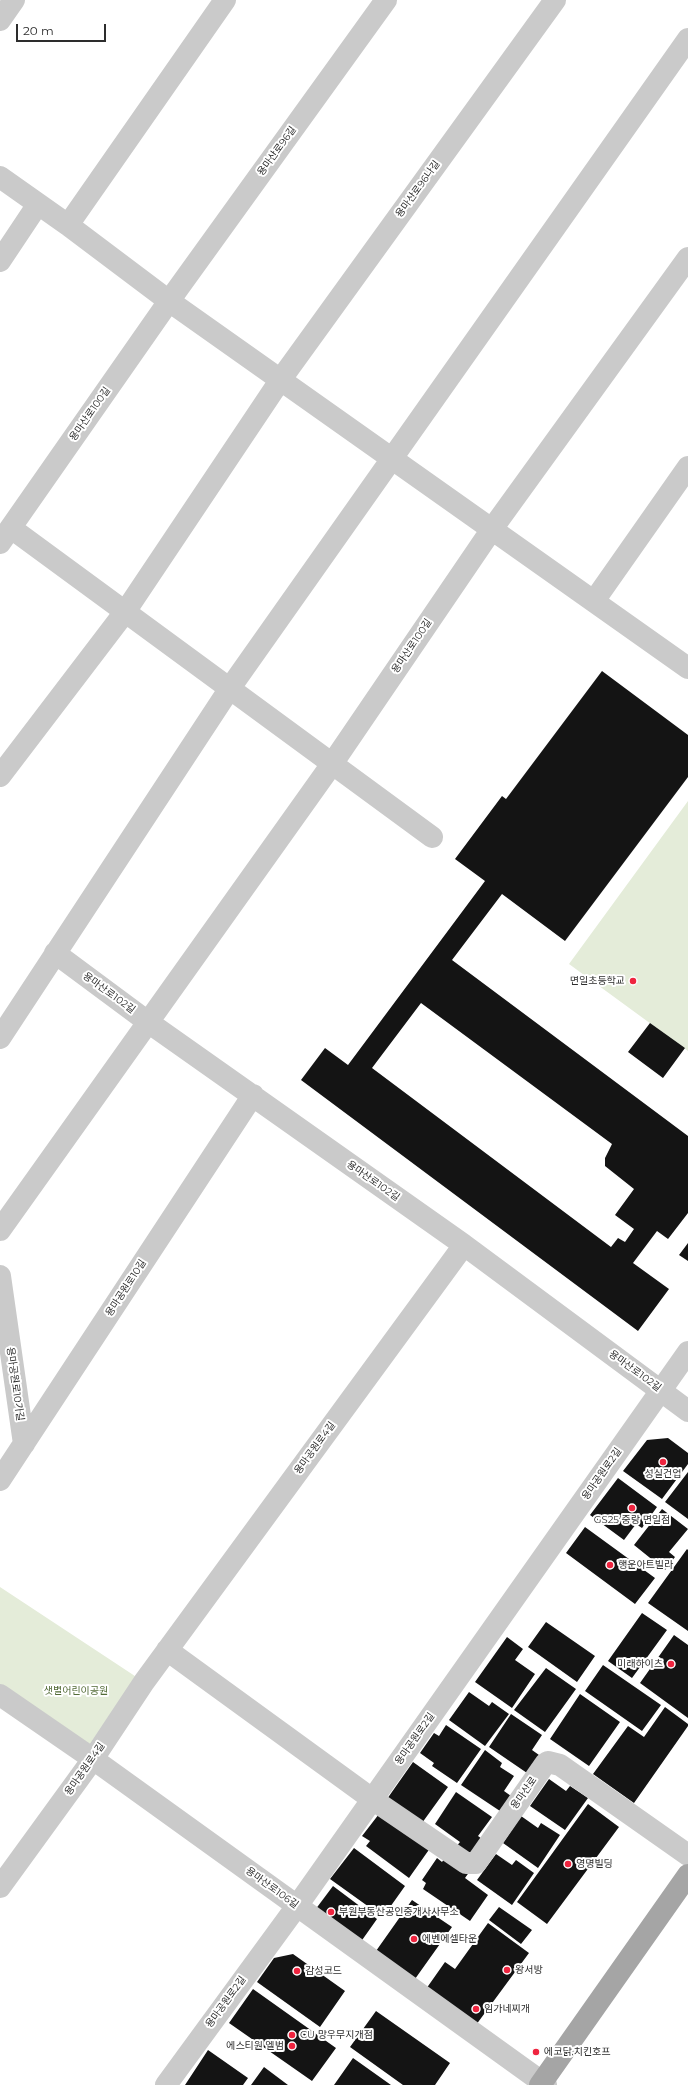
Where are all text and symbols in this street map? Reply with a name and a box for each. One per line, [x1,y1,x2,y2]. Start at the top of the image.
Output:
scale bar [18,16,108,42]
text: 20 m [23,23,54,38]
street label: 용마산로96길 [255,124,299,178]
street label: 용마산로96나길 [393,158,443,220]
street label: 용마산로100길 [67,385,113,443]
street label: 용마산로100길 [389,617,435,675]
street label: 용마산로102길 [80,970,138,1016]
place label: 면일초등학교 [570,975,625,987]
marker: 면일초등학교 [628,976,638,986]
street label: 용마산로102길 [344,1158,402,1204]
street label: 용마공원로10길 [103,1257,149,1319]
street label: 용마공원로10가길 [4,1346,26,1422]
street label: 용마산로102길 [606,1348,664,1394]
street label: 용마공원로4길 [292,1419,338,1477]
street label: 용마공원로2길 [580,1446,624,1502]
marker: 성실건업 [658,1457,668,1467]
place label: 성실건업 [645,1468,681,1480]
marker: GS25 중랑 면일점 [627,1503,637,1513]
place label: GS25 중랑 면일점 [594,1514,670,1526]
place label: 행운아트빌라 [618,1559,673,1571]
marker: 행운아트빌라 [605,1560,615,1570]
place label: 미래하이츠 [617,1658,663,1670]
marker: 미래하이츠 [666,1659,676,1669]
park label: 샛별어린이공원 [44,1685,108,1697]
street label: 용마공원로2길 [393,1711,437,1767]
street label: 용마공원로4길 [62,1740,108,1798]
street label: 용마산로 [509,1774,539,1812]
place label: 영명빌딩 [576,1858,613,1870]
marker: 영명빌딩 [563,1859,573,1869]
street label: 용마산로106길 [243,1865,301,1911]
place label: 부원부동산공인중개사사무소 [339,1906,459,1918]
marker: 부원부동산공인중개사사무소 [326,1907,336,1917]
place label: 에벤에셀타운 [422,1933,477,1945]
marker: 에벤에셀타운 [409,1934,419,1944]
place label: 왕서방 [515,1964,543,1976]
place label: 감성코드 [305,1965,342,1977]
marker: 왕서방 [502,1965,512,1975]
marker: 감성코드 [292,1966,302,1976]
street label: 용마공원로2길 [203,1974,249,2030]
place label: 임가네찌개 [484,2003,530,2015]
marker: 임가네찌개 [471,2004,481,2014]
place label: CU 망우무지개점 [300,2029,373,2041]
marker: CU 망우무지개점 [287,2030,297,2040]
place label: 에스티원 엘범 [226,2040,284,2052]
marker: 에스티원 엘범 [287,2041,297,2051]
place label: 에코닭.치킨호프 [544,2046,611,2058]
marker: 에코닭.치킨호프 [531,2047,541,2057]

